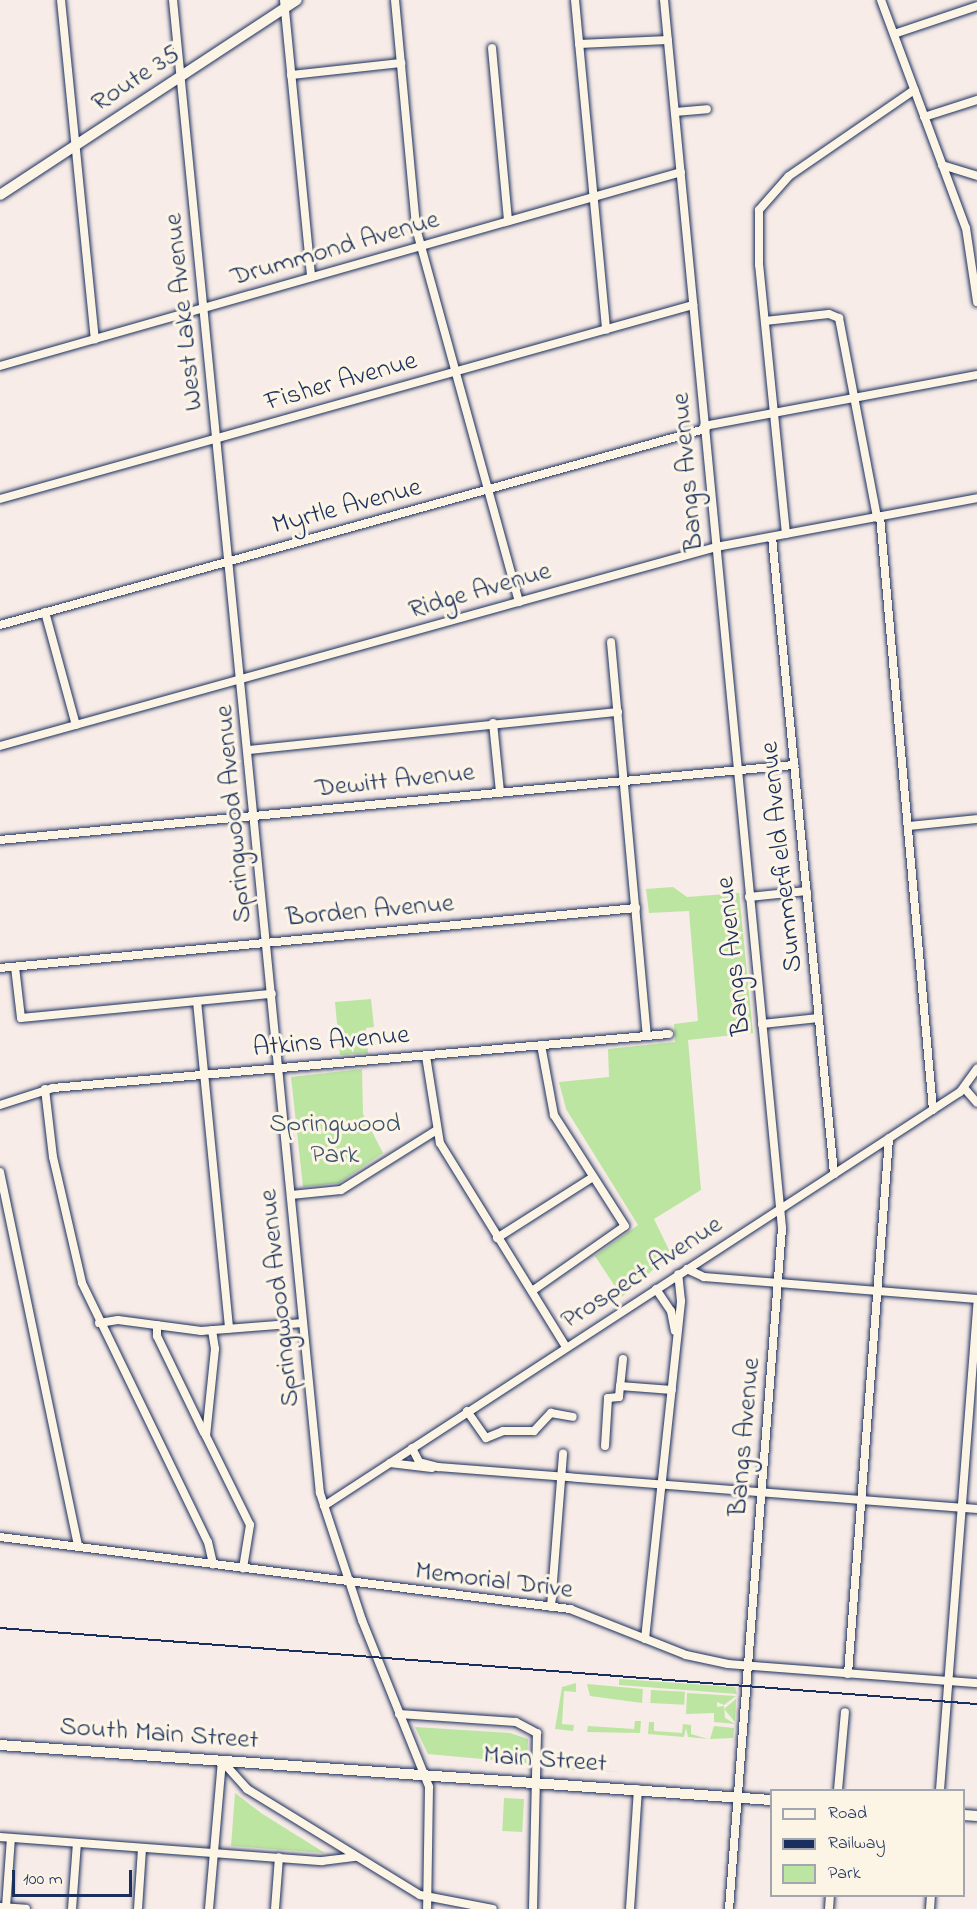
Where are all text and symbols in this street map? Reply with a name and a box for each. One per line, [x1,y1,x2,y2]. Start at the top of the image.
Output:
street label: Route 35 [86,38,186,120]
street label: Drummond Avenue [227,204,443,294]
street label: West Lake Avenue [158,212,210,412]
street label: Fisher Avenue [261,345,421,419]
street label: Bangs Avenue [665,391,711,553]
street label: Myrtle Avenue [269,472,425,542]
street label: Ridge Avenue [405,555,555,627]
street label: Springwood Avenue [208,704,260,924]
street label: Summerfield Avenue [754,740,810,974]
street label: Dewitt Avenue [314,757,476,805]
street label: Bangs Avenue [710,875,758,1037]
street label: Borden Avenue [285,888,455,934]
street label: Atkins Avenue [251,1019,411,1065]
park label: Springwood Park [269,1108,401,1171]
street label: Springwood Avenue [252,1187,308,1409]
street label: Prospect Avenue [555,1209,729,1337]
street label: Bangs Avenue [722,1356,768,1518]
street label: Memorial Drive [413,1555,575,1607]
street label: South Main Street [58,1711,260,1757]
street label: Main Street [482,1740,608,1780]
legend [770,1789,965,1897]
text: Road [828,1801,867,1827]
text: Railway [828,1831,885,1857]
scale bar [15,1858,135,1896]
text: Park [828,1861,861,1887]
text: 100 m [23,1867,63,1893]

